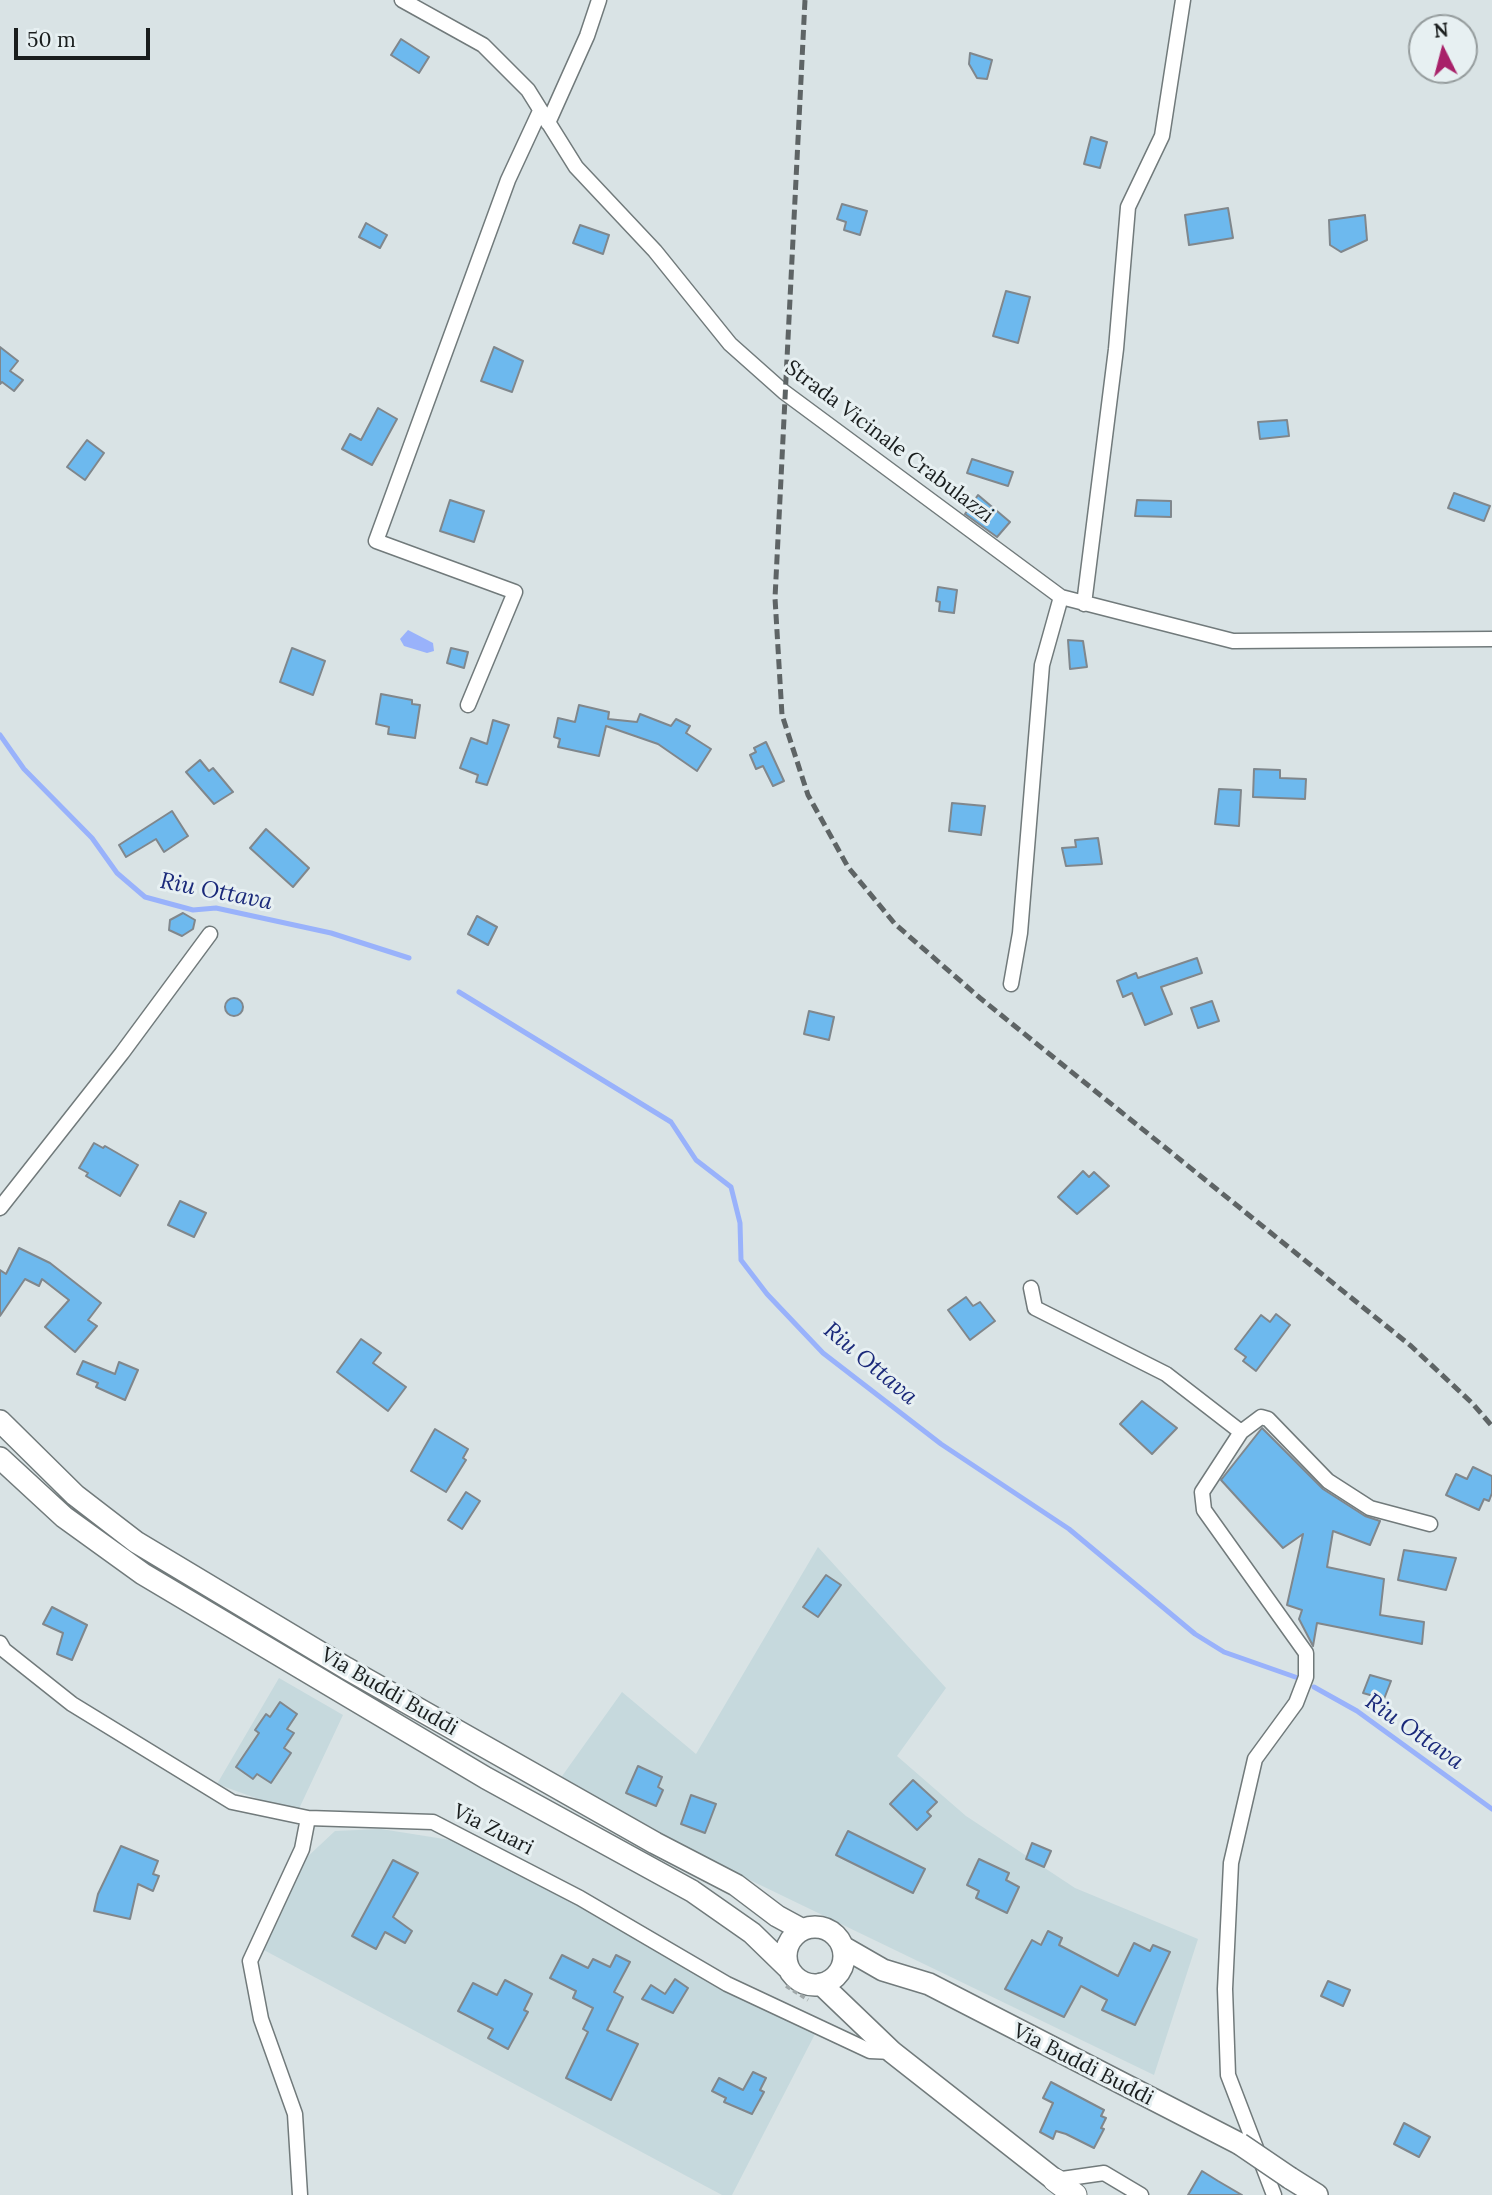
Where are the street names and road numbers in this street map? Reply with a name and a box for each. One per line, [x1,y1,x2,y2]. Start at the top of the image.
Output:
street label: Strada Vicinale Crabulazzi [780,355,998,529]
street label: Via Buddi Buddi [316,1643,462,1741]
street label: Via Zuari [449,1799,537,1861]
street label: Via Buddi Buddi [1009,2019,1157,2111]

